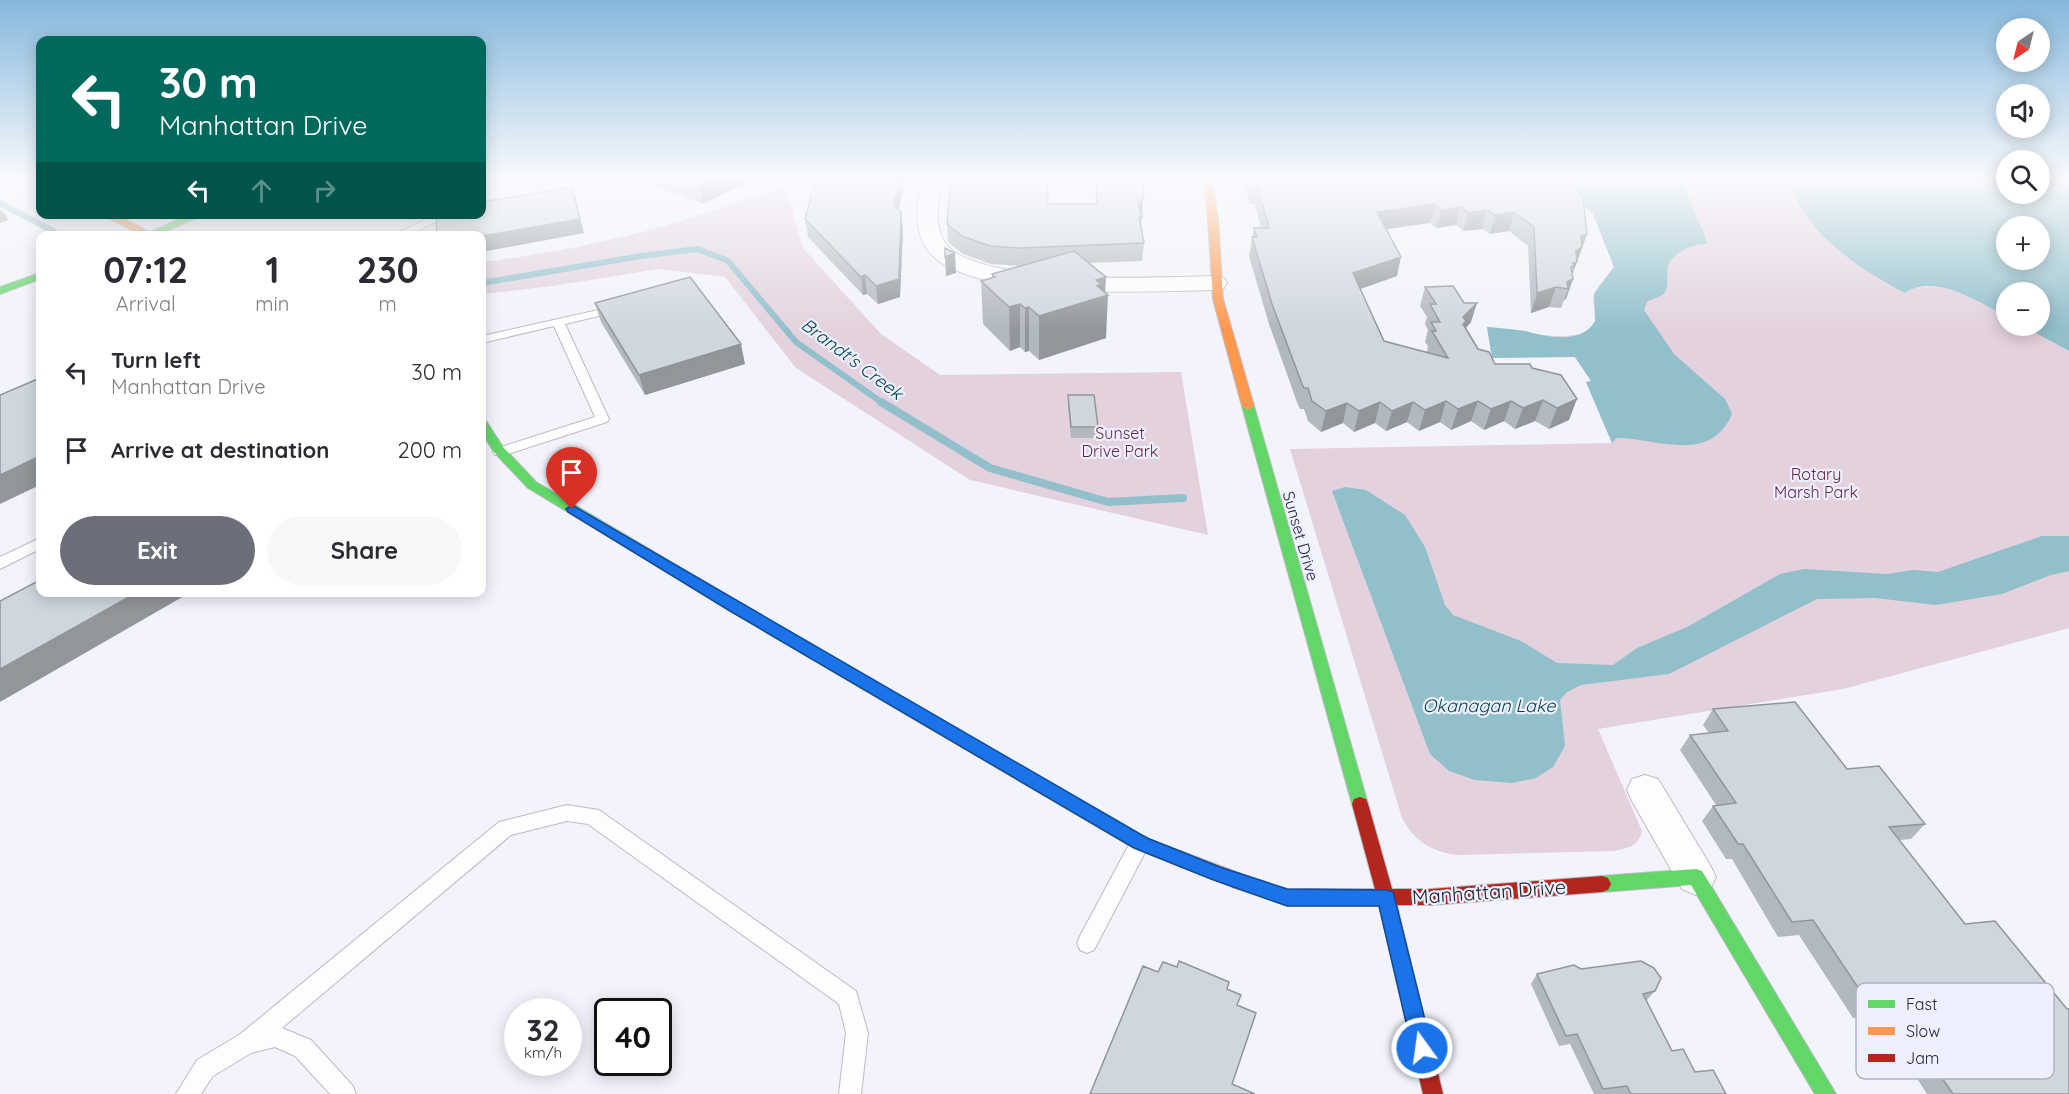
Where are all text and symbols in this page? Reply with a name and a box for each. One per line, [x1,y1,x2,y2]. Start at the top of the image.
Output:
north arrow [1996,18,2050,72]
map controls [1996,18,2050,336]
text: 30 m [159,56,258,109]
icon: left [60,60,138,138]
button: sound [1996,84,2050,138]
text: Manhattan Drive [159,108,368,142]
button: search [1996,150,2050,204]
icon: left [182,174,215,207]
icon: ahead [245,174,278,207]
icon: right [308,174,341,207]
button: + [1996,216,2050,270]
text: 07:12 [103,247,188,292]
text: 1 [265,247,279,292]
text: 230 [357,247,419,292]
button: − [1996,282,2050,336]
text: Arrival [116,291,176,316]
text: min [255,291,289,316]
text: m [379,291,397,316]
water label: Brandt's Creek [797,313,909,405]
text: Turn left [111,346,201,374]
icon: left [60,356,93,389]
text: 30 m [411,358,462,386]
text: Manhattan Drive [111,374,266,399]
park label: Sunset Drive Park [1082,423,1158,461]
icon: arrive [60,434,93,467]
text: Arrive at destination [111,436,329,464]
text: 200 m [398,436,462,464]
pin [546,447,597,509]
icon: arrive [555,456,588,489]
park label: Rotary Marsh Park [1774,464,1858,502]
street label: Sunset Drive [1279,489,1323,583]
button: Exit [60,516,255,585]
button: Share [267,516,462,585]
water label: Okanagan Lake [1423,694,1556,717]
street label: Manhattan Drive [1411,874,1567,909]
legend [1856,983,2054,1079]
text: Fast [1906,994,1937,1014]
speed limit sign: 40 [594,998,672,1076]
text: 32 [526,1011,560,1049]
position arrow [1390,1016,1454,1080]
text: Slow [1906,1021,1940,1041]
text: km/h [524,1043,562,1062]
text: Jam [1906,1048,1939,1068]

